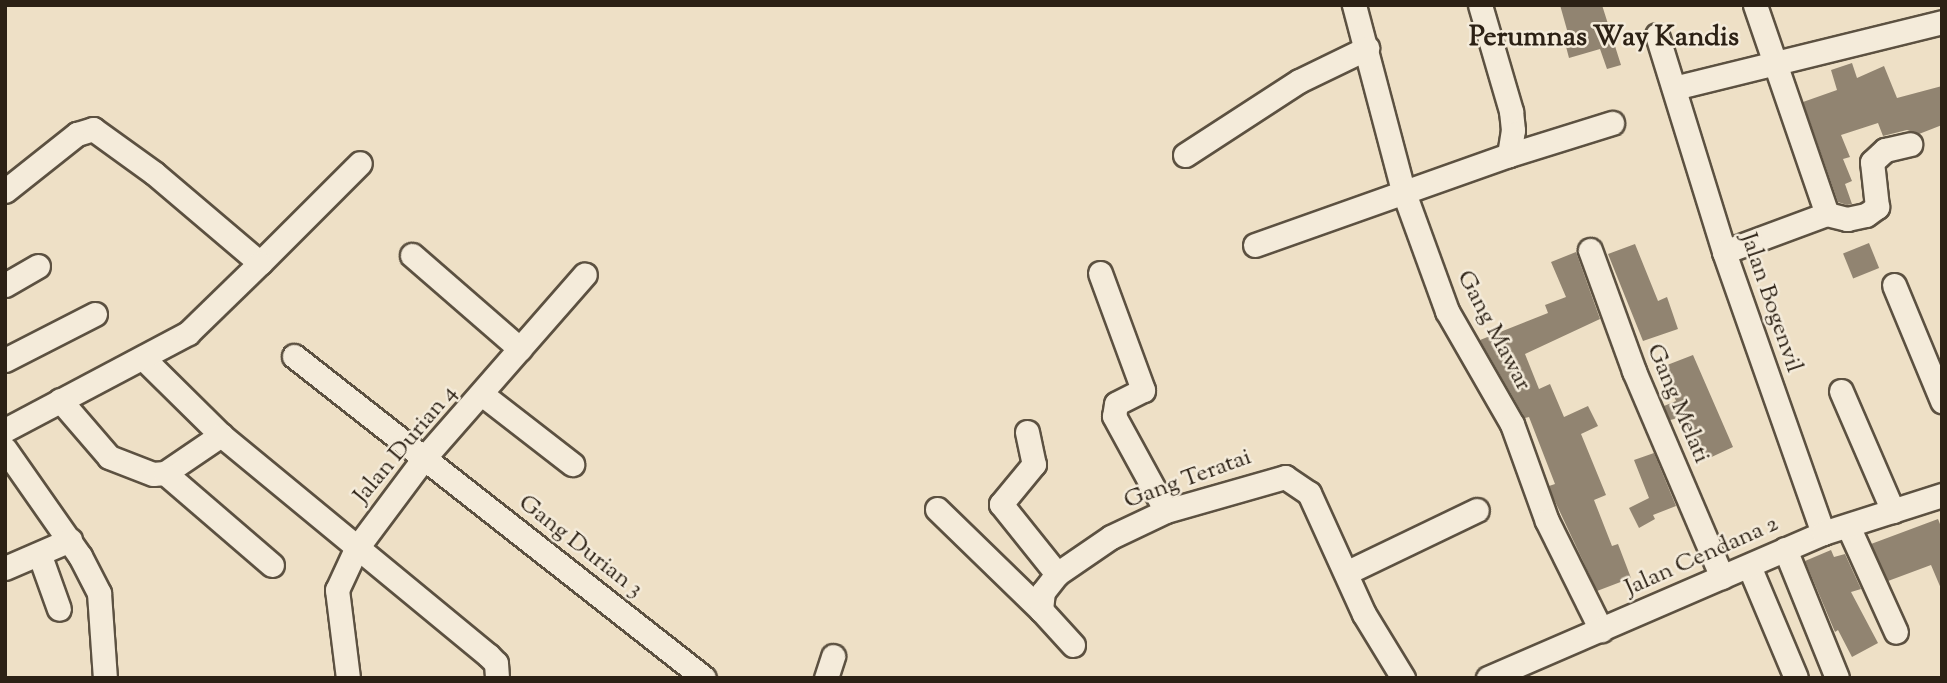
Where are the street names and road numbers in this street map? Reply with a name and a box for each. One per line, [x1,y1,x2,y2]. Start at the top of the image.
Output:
street label: Jalan Bogenvil [1733,229,1807,377]
street label: Gang Mawar [1449,266,1537,396]
street label: Gang Melati [1639,340,1715,468]
street label: Jalan Durian 4 [348,380,464,510]
street label: Gang Teratai [1120,444,1256,516]
street label: Gang Durian 3 [512,489,648,605]
street label: Jalan Cendana 2 [1621,510,1783,604]

